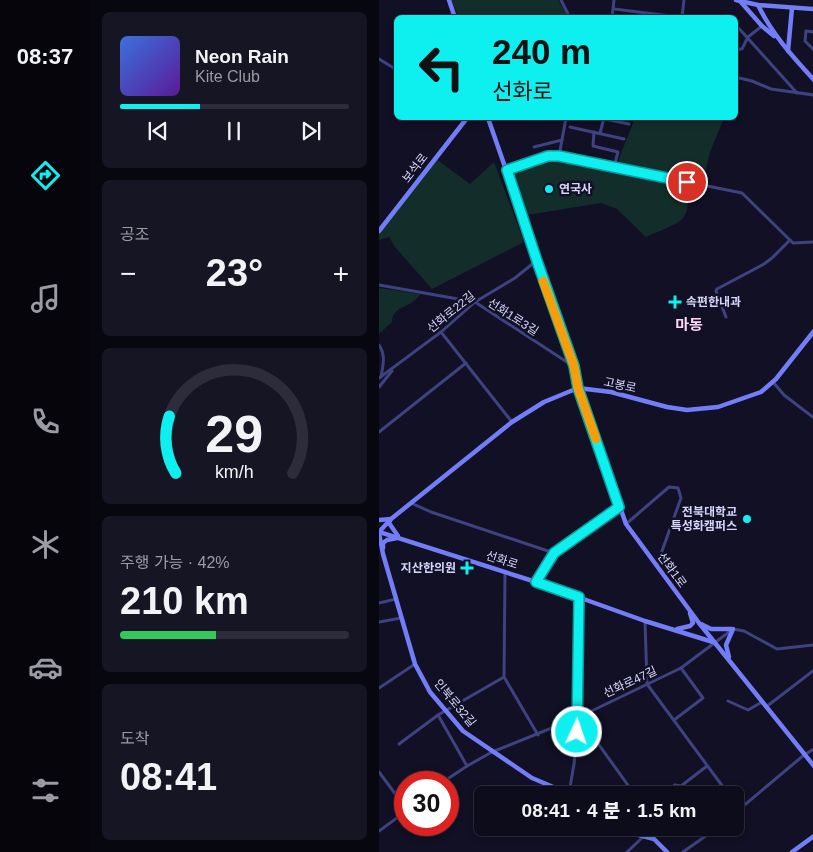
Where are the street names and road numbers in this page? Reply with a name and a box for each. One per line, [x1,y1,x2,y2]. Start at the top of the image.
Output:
street label: 보석로 [399,151,431,185]
street label: 선화로22길 [424,288,478,336]
street label: 선화1로3길 [485,295,541,339]
street label: 고봉로 [602,375,638,395]
street label: 선화로 [484,548,520,572]
street label: 선화1로 [655,550,689,590]
street label: 선화로47길 [601,664,659,700]
street label: 인북로32길 [431,676,479,730]

